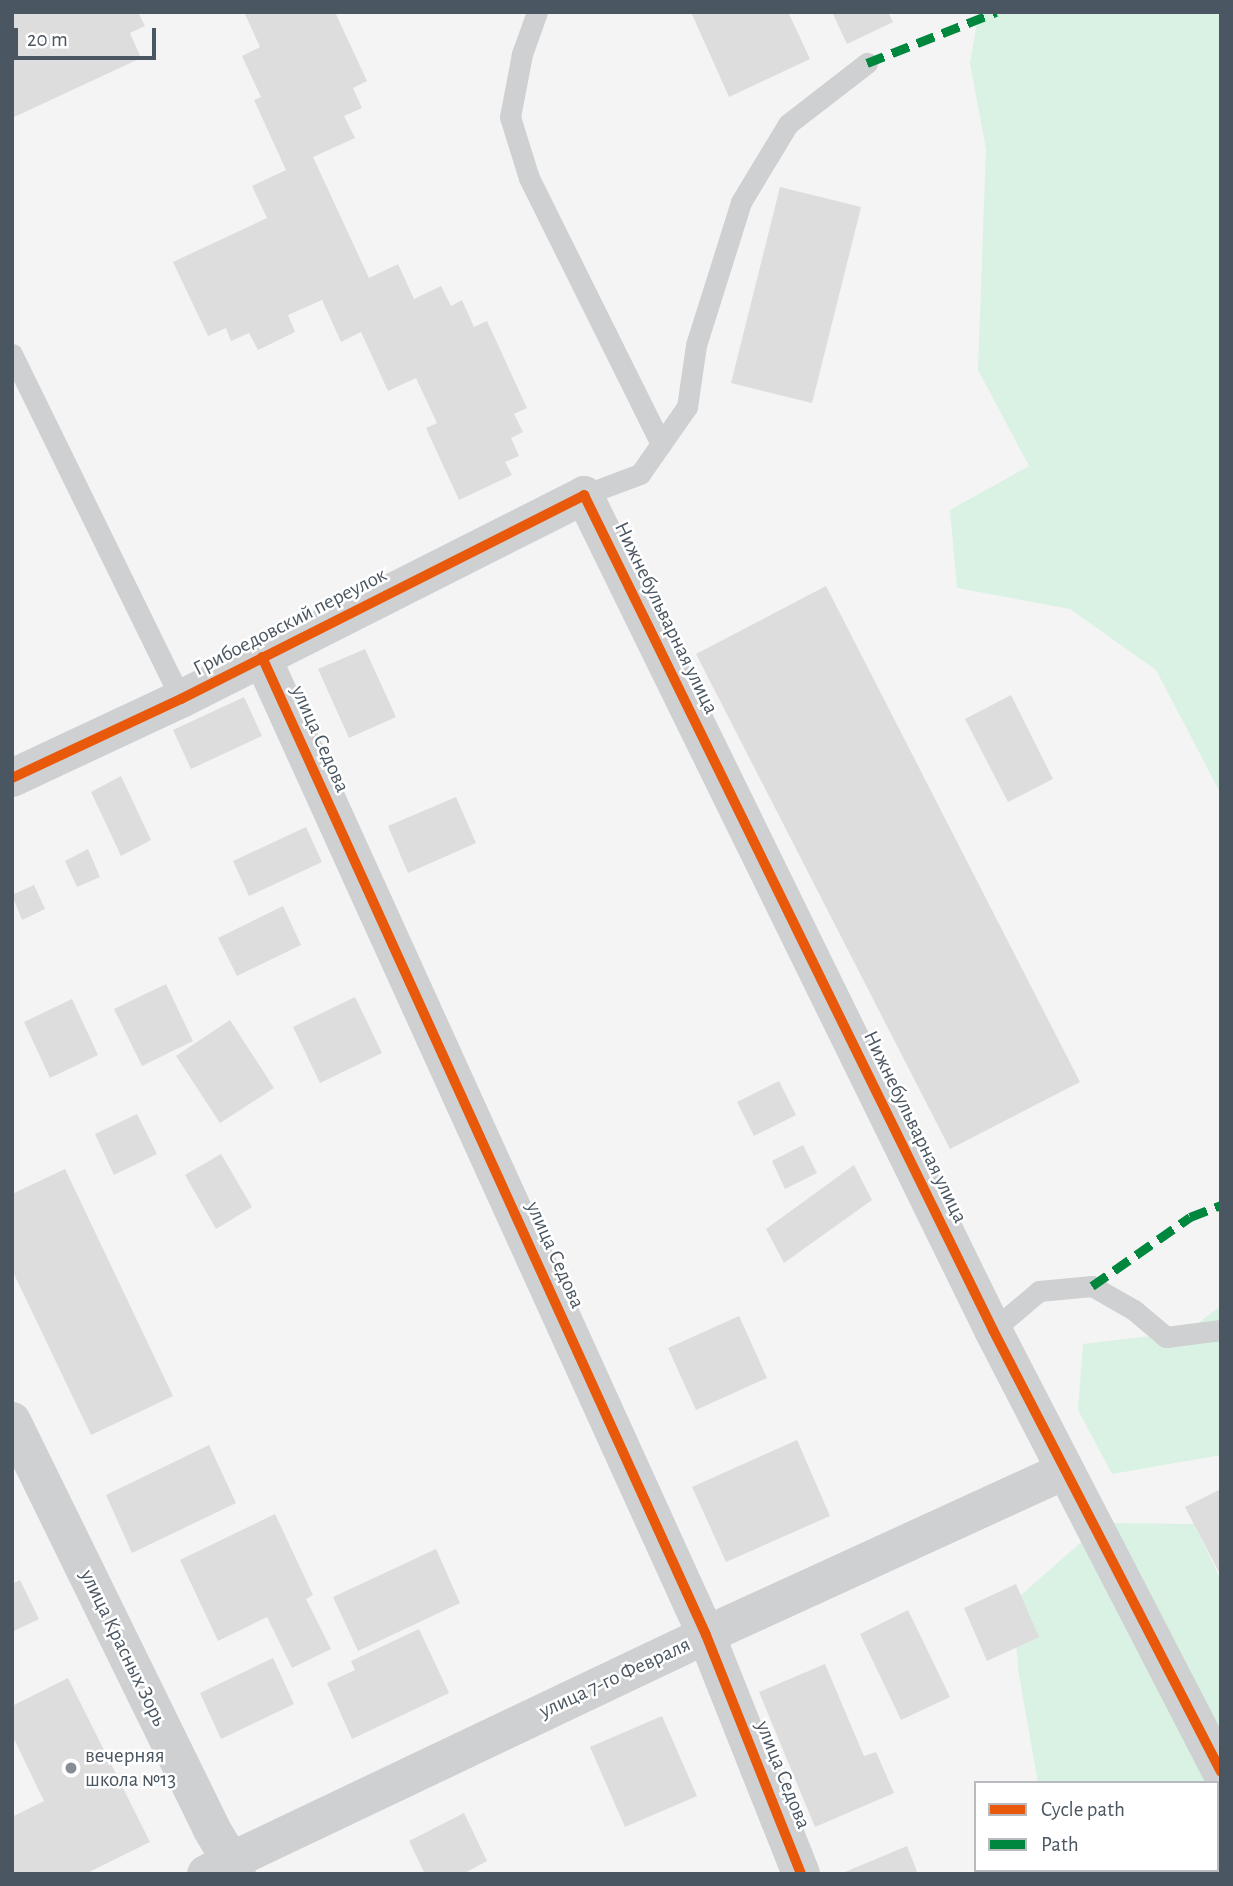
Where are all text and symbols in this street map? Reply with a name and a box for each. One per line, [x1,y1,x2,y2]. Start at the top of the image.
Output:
scale bar [18,14,159,58]
text: 20 m [27,29,68,50]
street label: Нижнебульварная улица [608,518,724,718]
street label: Грибоедовский переулок [189,562,391,682]
street label: улица Седова [285,682,355,796]
street label: Нижнебульварная улица [857,1027,973,1227]
street label: улица Седова [520,1198,590,1312]
street label: улица Красных Зорь [74,1566,172,1730]
street label: улица 7-го Февраля [535,1632,695,1724]
street label: улица Седова [750,1717,816,1833]
place label: вечерняя школа №13 [85,1743,176,1793]
marker: вечерняя школа №13 [63,1760,79,1776]
legend [974,1781,1219,1872]
text: Cycle path [1041,1799,1125,1820]
text: Path [1041,1834,1079,1855]

